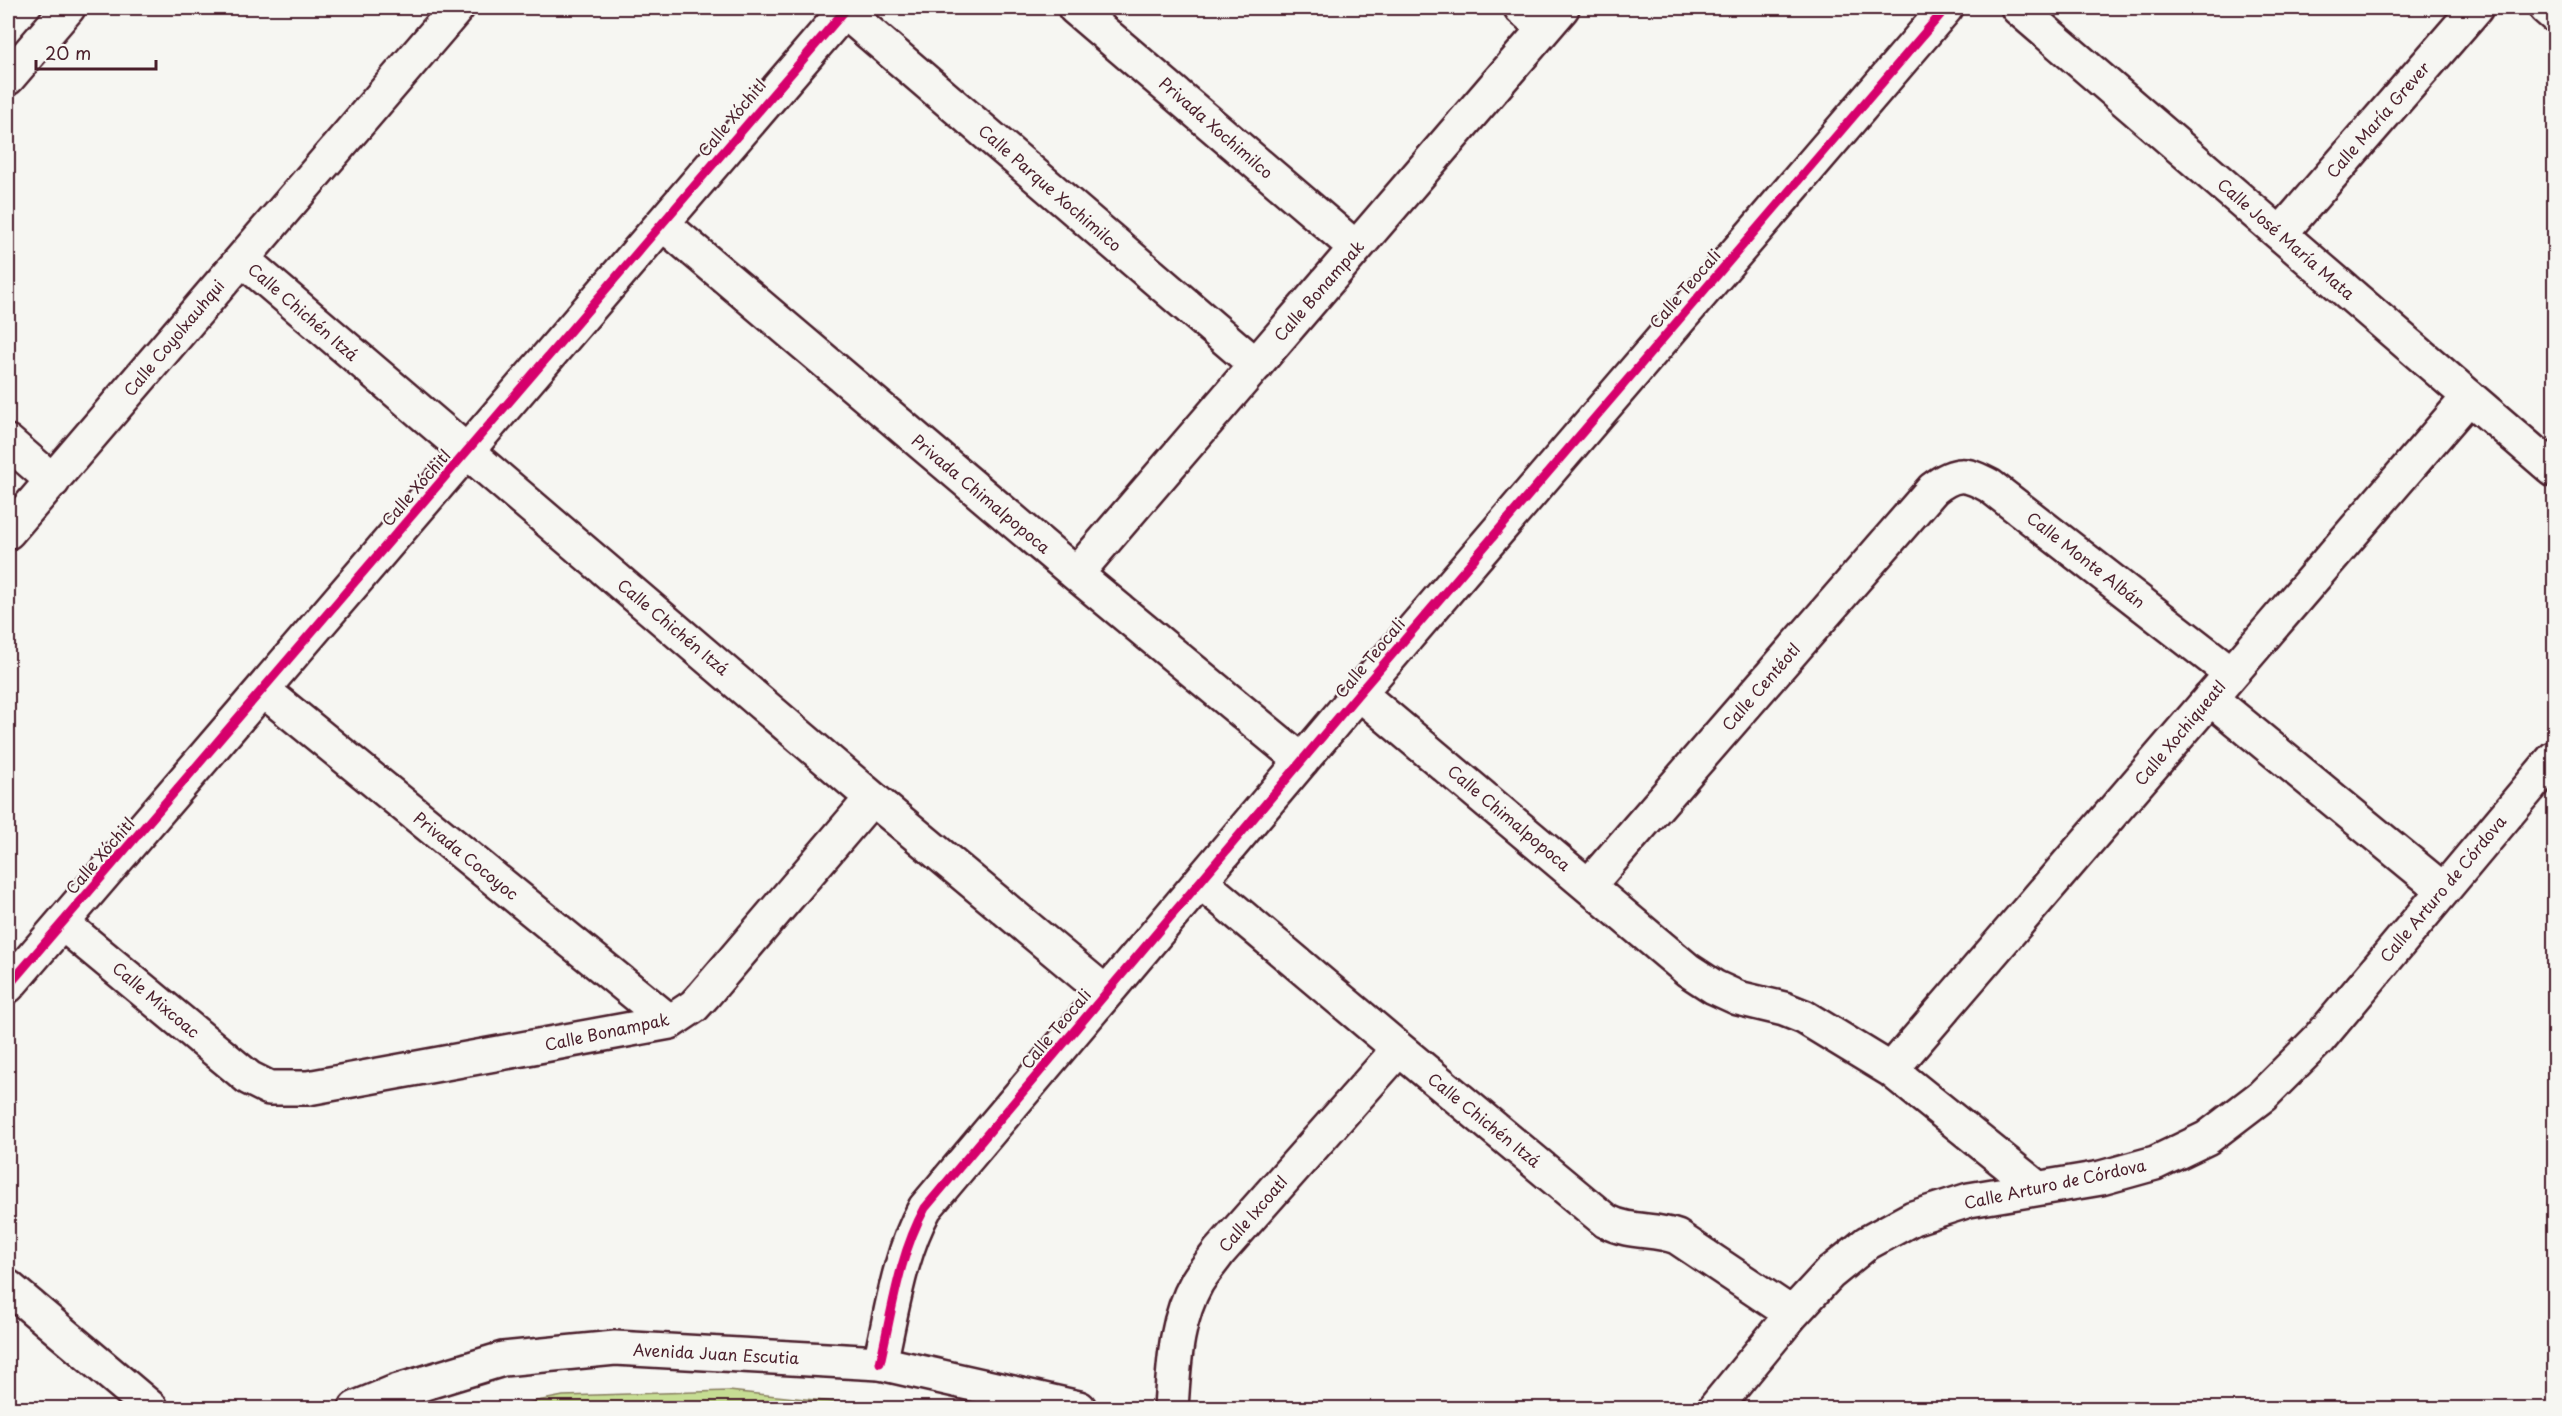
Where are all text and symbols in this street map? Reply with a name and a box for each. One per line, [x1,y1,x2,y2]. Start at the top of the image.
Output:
scale bar [36,33,156,71]
text: 20 m [45,39,91,66]
street label: Calle María Grever [2320,55,2435,183]
street label: Privada Xochimilco [1154,71,1279,184]
street label: Calle Xóchitl [692,73,771,161]
street label: Calle Parque Xochimilco [974,118,1128,256]
street label: Calle José María Mata [2213,172,2361,305]
street label: Calle Bonampak [1268,234,1369,346]
street label: Calle Teocali [1643,243,1726,333]
street label: Calle Chichén Itzá [243,257,364,366]
street label: Calle Coyolxauhqui [117,274,229,401]
street label: Privada Chimalpopoca [907,428,1056,559]
street label: Calle Xóchitl [375,444,455,531]
street label: Calle Monte Albán [2022,505,2151,613]
street label: Calle Chichén Itzá [613,572,735,680]
street label: Calle Teocali [1328,612,1410,703]
street label: Calle Centéotl [1715,637,1805,735]
street label: Calle Xochiqueatl [2128,675,2230,790]
street label: Calle Chimalpopoca [1443,759,1576,876]
street label: Privada Cocoyoc [409,805,524,905]
street label: Calle Arturo de Córdova [2373,809,2511,967]
street label: Calle Xóchitl [59,812,139,899]
street label: Calle Mixcoac [108,956,205,1043]
street label: Calle Teocali [1014,983,1096,1074]
street label: Calle Bonampak [542,1006,672,1056]
street label: Calle Chichén Itzá [1423,1066,1546,1172]
street label: Calle Arturo de Córdova [1962,1152,2148,1214]
street label: Calle Ixcoatl [1212,1170,1292,1257]
street label: Avenida Juan Escutia [632,1337,800,1369]

